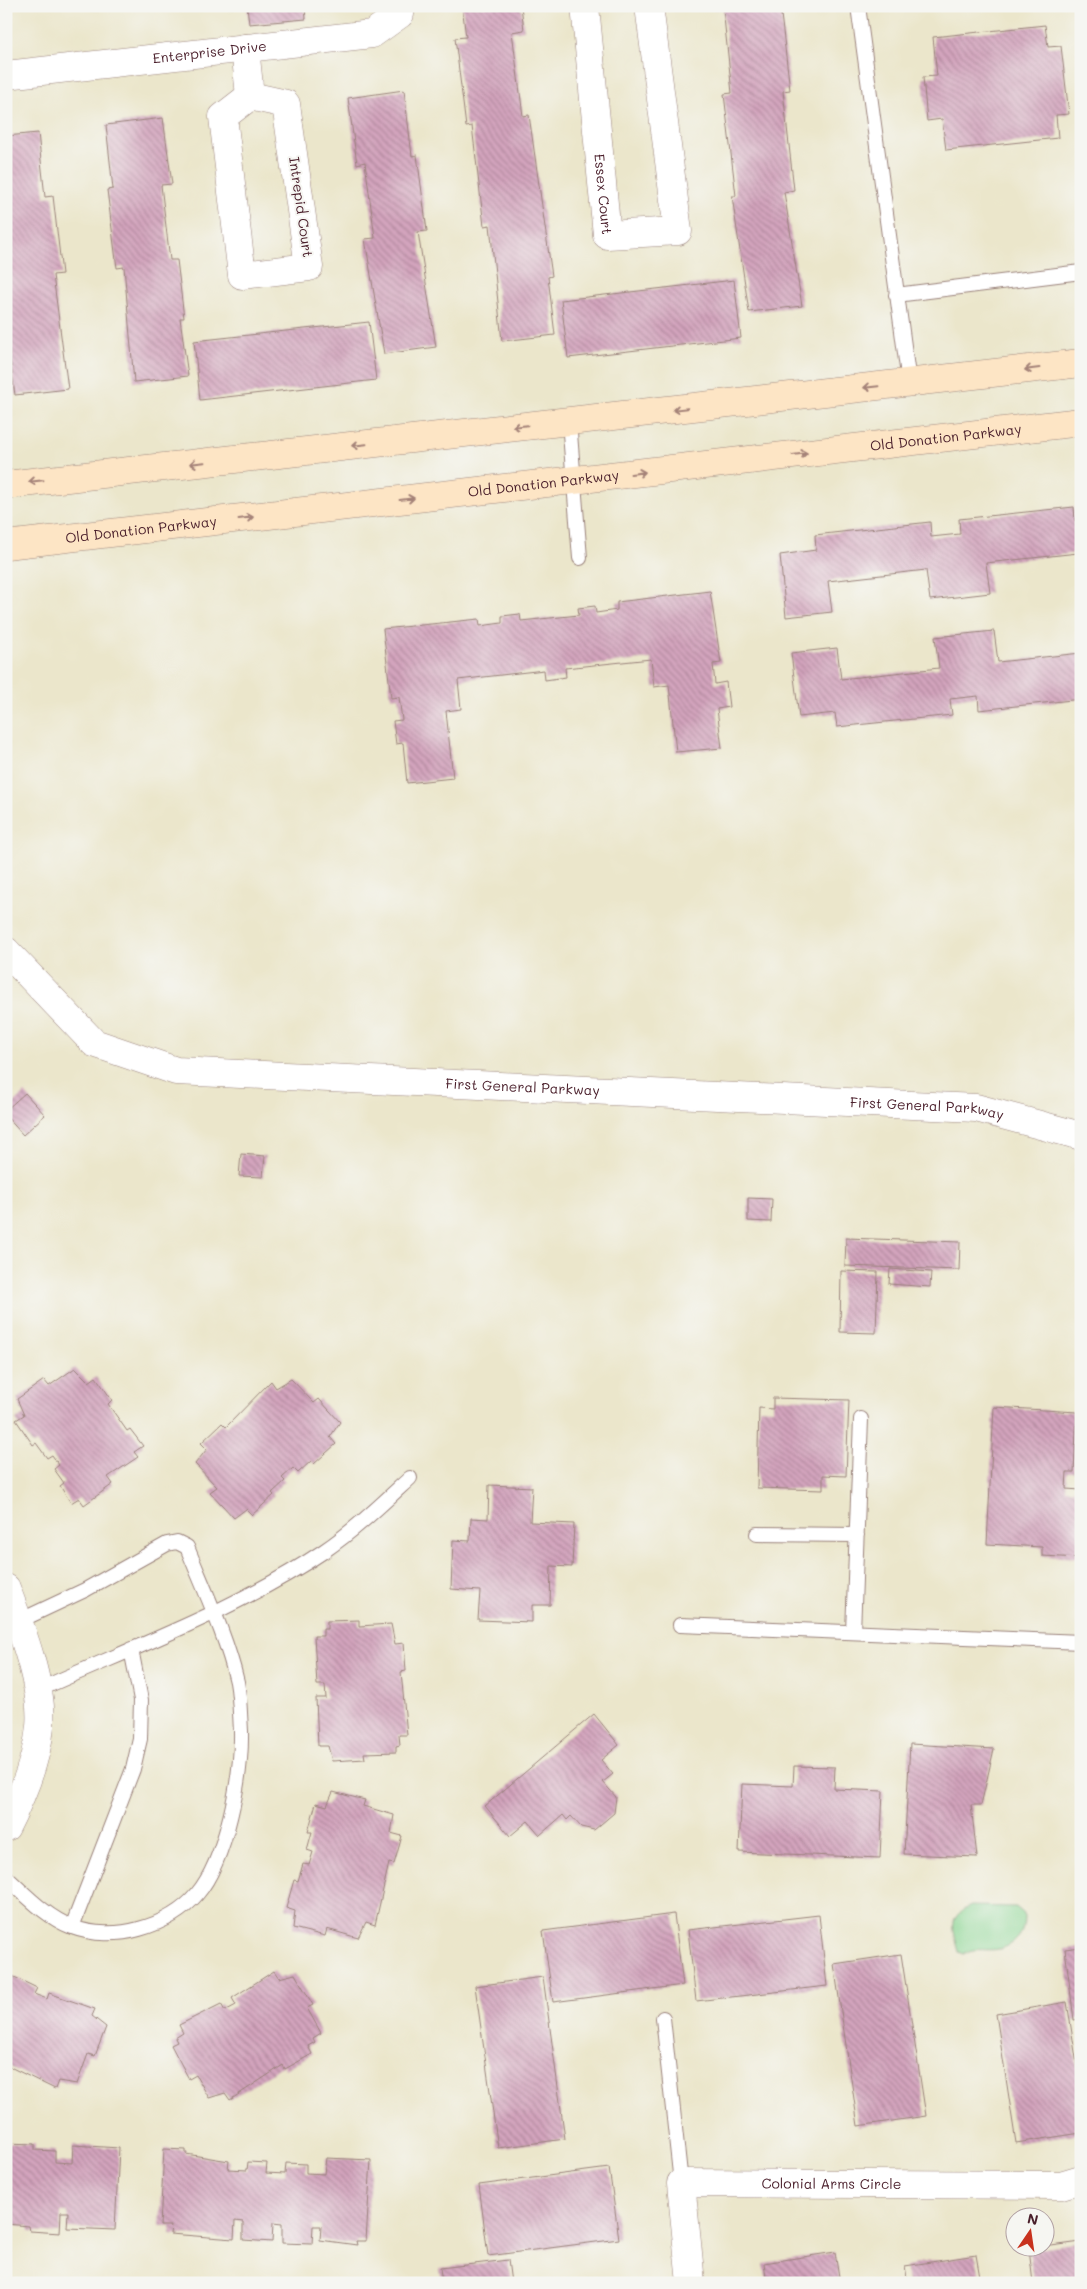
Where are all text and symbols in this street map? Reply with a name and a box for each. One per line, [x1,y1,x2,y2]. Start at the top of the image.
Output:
street label: Enterprise Drive [152,36,268,68]
street label: Essex Court [590,153,617,235]
street label: Intrepid Court [285,156,318,258]
one-way arrow [1025,364,1041,374]
one-way arrow [863,382,879,392]
one-way arrow [673,404,689,414]
street label: Old Donation Parkway [869,419,1022,455]
one-way arrow [512,421,528,431]
one-way arrow [351,440,367,450]
one-way arrow [791,449,807,459]
one-way arrow [190,458,206,468]
street label: Old Donation Parkway [467,465,620,501]
one-way arrow [630,468,646,478]
one-way arrow [28,476,44,486]
one-way arrow [399,494,415,504]
street label: Old Donation Parkway [64,511,218,547]
one-way arrow [238,513,254,523]
street label: First General Parkway [445,1073,600,1100]
street label: First General Parkway [850,1092,1006,1124]
street label: Colonial Arms Circle [762,2173,901,2193]
north arrow [1004,2206,1054,2256]
text: N [1026,2208,1040,2229]

